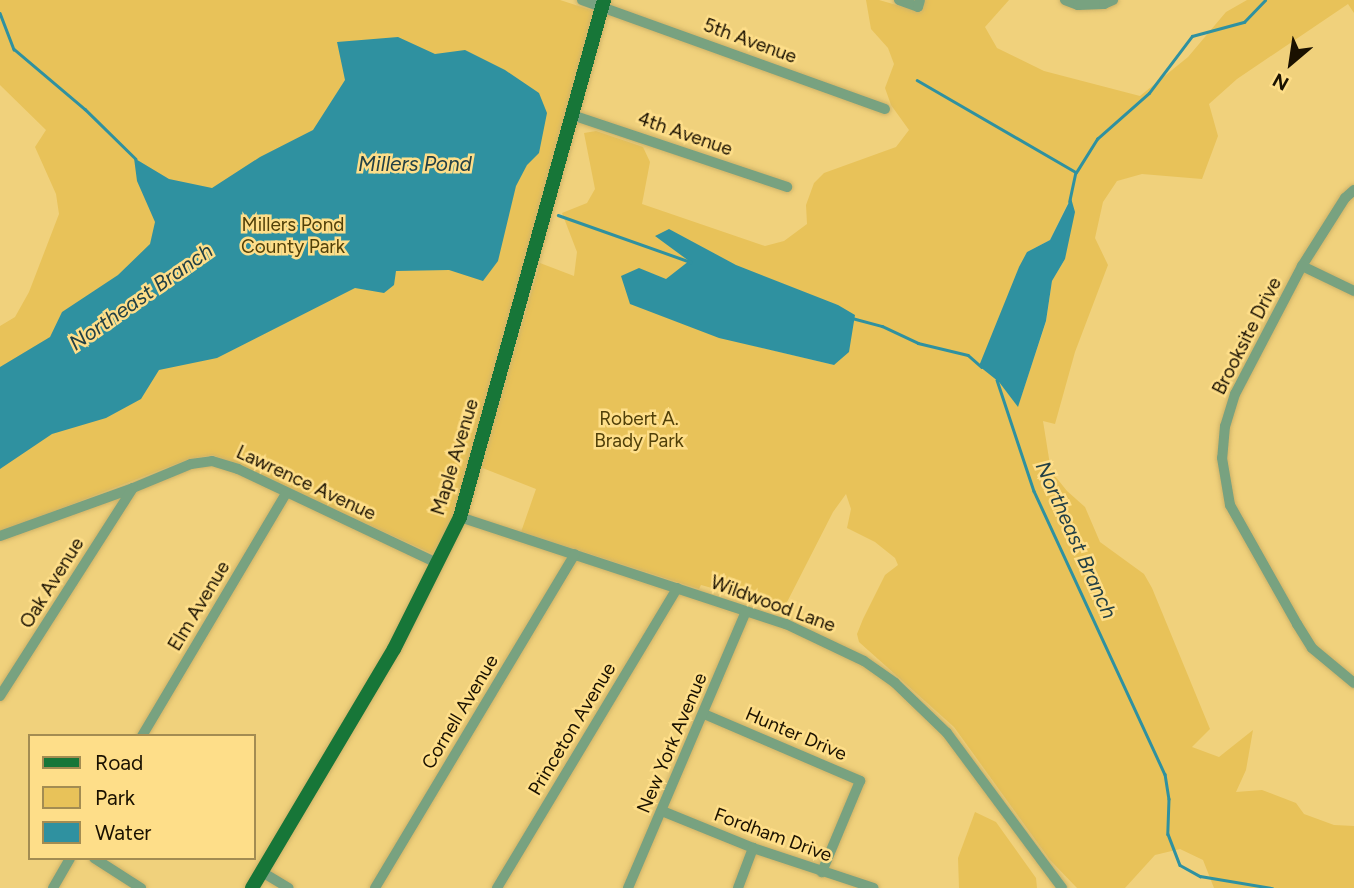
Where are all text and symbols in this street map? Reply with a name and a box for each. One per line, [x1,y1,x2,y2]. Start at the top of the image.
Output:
street label: 5th Avenue [700,14,800,68]
north arrow [1256,28,1326,98]
text: N [1269,68,1293,95]
street label: 4th Avenue [635,107,735,161]
water label: Millers Pond [358,151,472,177]
park label: Millers Pond County Park [241,214,345,258]
water label: Northeast Branch [64,238,218,356]
street label: Brooksite Drive [1208,273,1286,399]
street label: Maple Avenue [426,396,484,518]
park label: Robert A. Brady Park [594,408,684,452]
street label: Lawrence Avenue [233,441,379,525]
water label: Northeast Branch [1030,457,1122,623]
street label: Oak Avenue [15,533,89,633]
street label: Elm Avenue [163,557,235,655]
street label: Wildwood Lane [708,571,838,637]
street label: Cornell Avenue [417,651,503,773]
street label: Princeton Avenue [523,659,621,799]
street label: New York Avenue [632,669,712,817]
street label: Hunter Drive [742,702,850,766]
legend [28,734,256,860]
text: Road [95,750,143,775]
text: Park [95,785,135,810]
street label: Fordham Drive [711,803,835,867]
text: Water [95,820,151,845]

